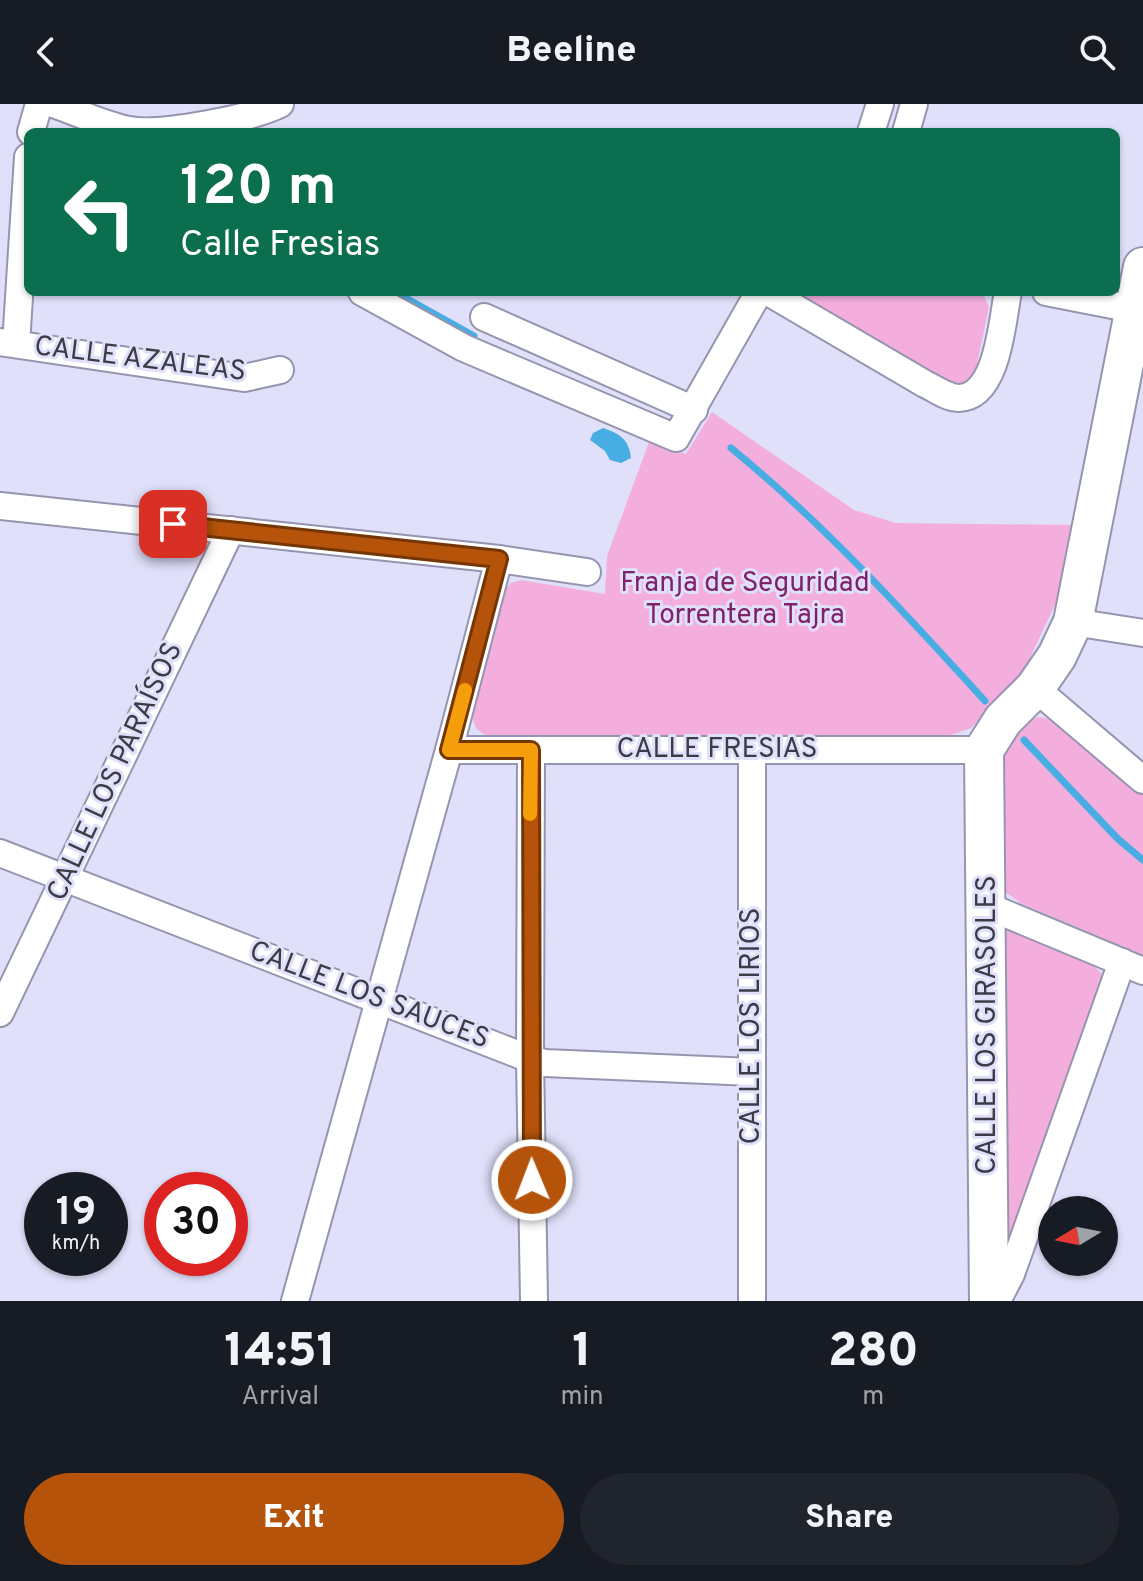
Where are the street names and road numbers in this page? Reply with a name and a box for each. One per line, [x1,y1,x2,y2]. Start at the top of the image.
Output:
street label: CALLE AZALEAS [32,329,248,391]
street label: CALLE LOS PARAÍSOS [38,636,192,907]
street label: CALLE FRESIAS [617,732,817,768]
street label: CALLE LOS GIRASOLES [970,875,1006,1175]
street label: CALLE LOS LIRIOS [734,907,770,1145]
street label: CALLE LOS SAUCES [244,934,494,1058]

